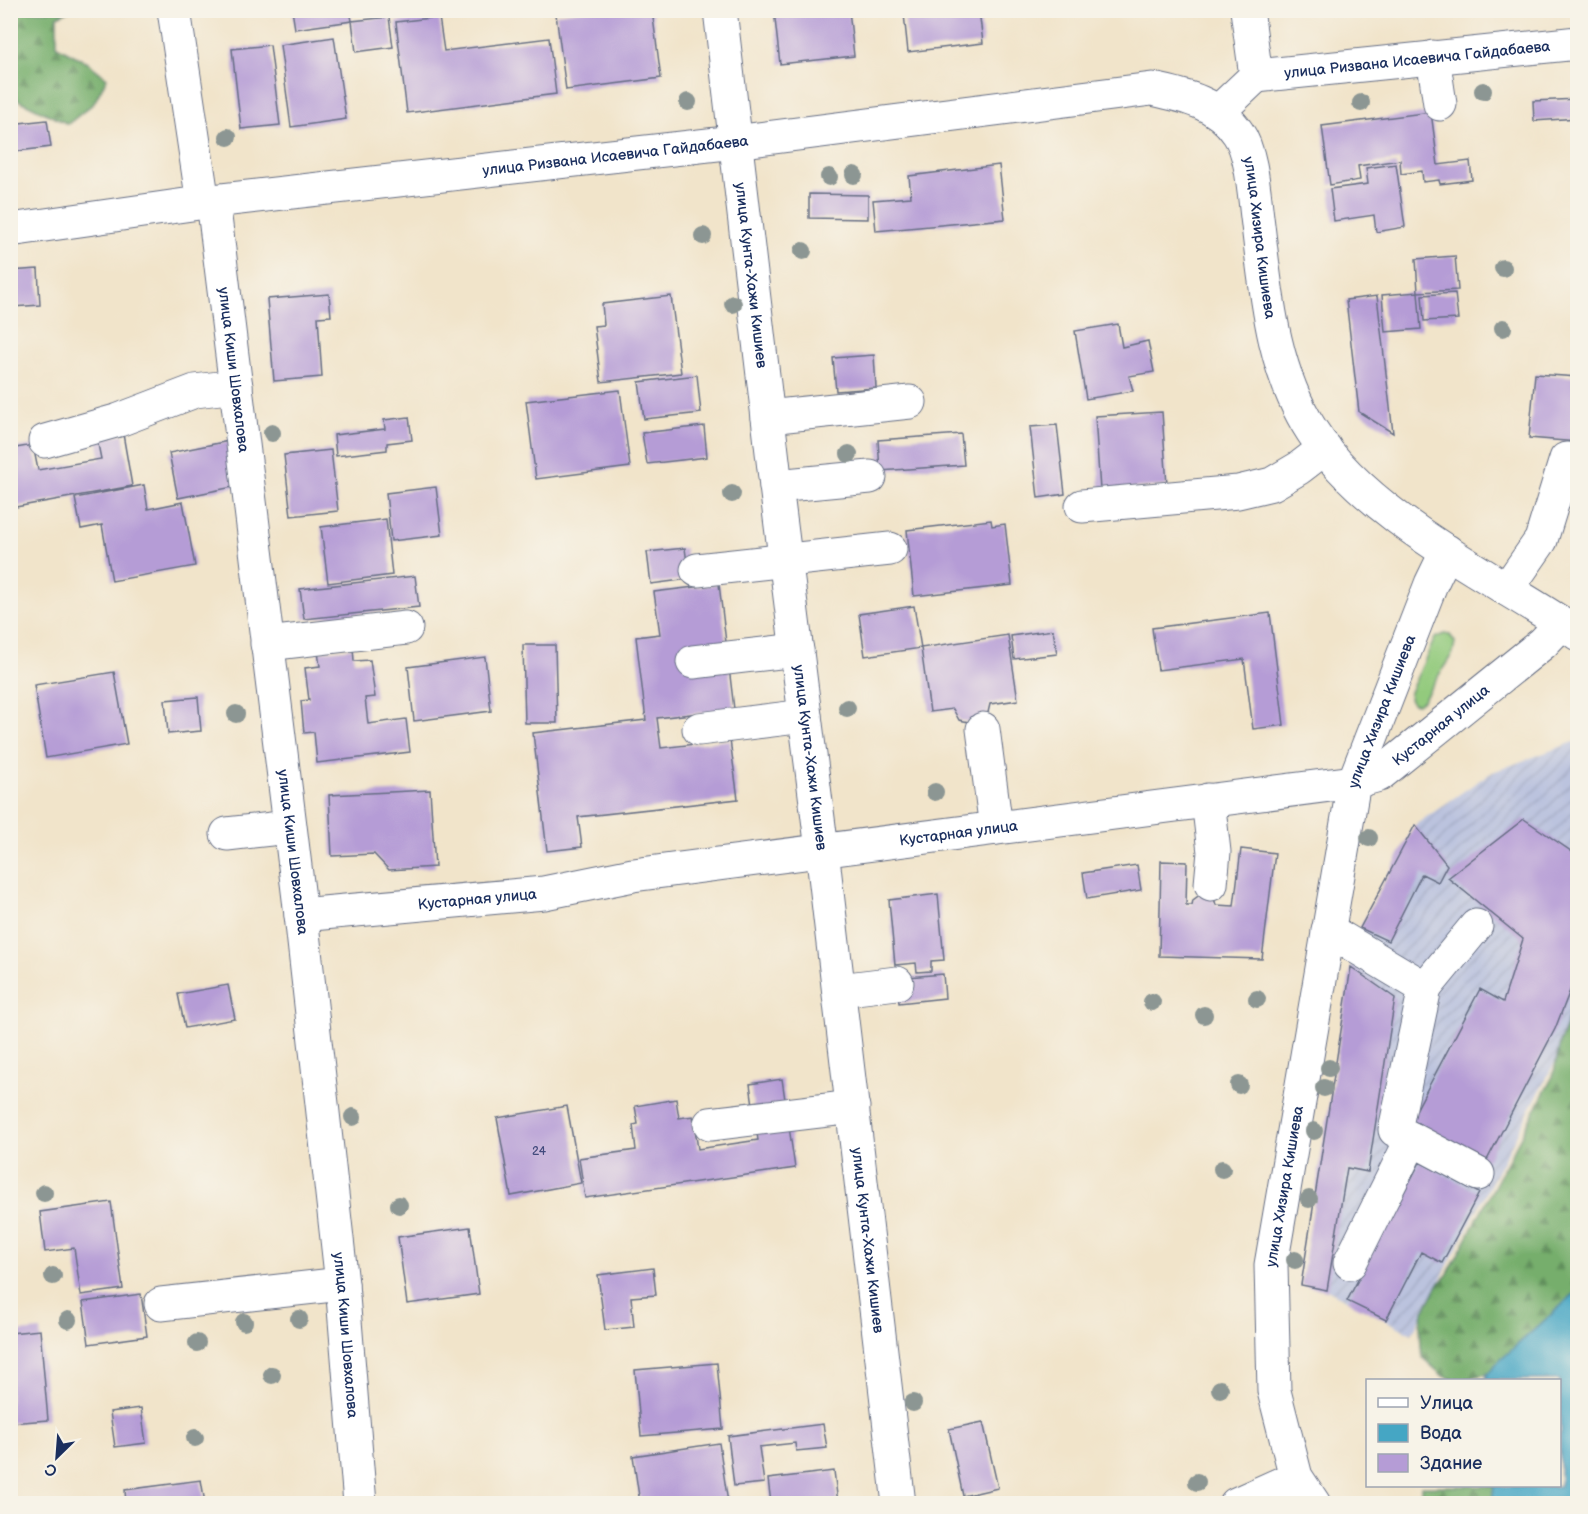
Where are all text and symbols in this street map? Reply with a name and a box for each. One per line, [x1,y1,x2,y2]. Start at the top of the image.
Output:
street label: улица Ризвана Исаевича Гайдабаева [1283,36,1551,83]
street label: улица Ризвана Исаевича Гайдабаева [481,131,750,180]
street label: улица Хизира Кишиева [1239,155,1280,320]
street label: улица Кунта-Хажи Кишиев [731,181,772,369]
street label: улица Киши Шовхалова [214,286,253,454]
street label: улица Хизира Кишиева [1344,632,1420,789]
street label: улица Кунта-Хажи Кишиев [789,664,831,852]
street label: Кустарная улица [1388,680,1493,770]
street label: улица Киши Шовхалова [274,768,313,936]
street label: Кустарная улица [898,816,1019,850]
street label: Кустарная улица [417,884,538,914]
street label: улица Хизира Кишиева [1261,1104,1308,1268]
house number: 24 [532,1144,547,1159]
street label: улица Кунта-Хажи Кишиев [848,1146,888,1334]
street label: улица Киши Шовхалова [329,1251,362,1419]
legend [1366,1379,1561,1487]
text: Улица [1420,1393,1474,1414]
text: Вода [1420,1423,1462,1444]
north arrow [27,1427,87,1487]
text: Здание [1420,1453,1482,1474]
text: С [42,1458,60,1480]

